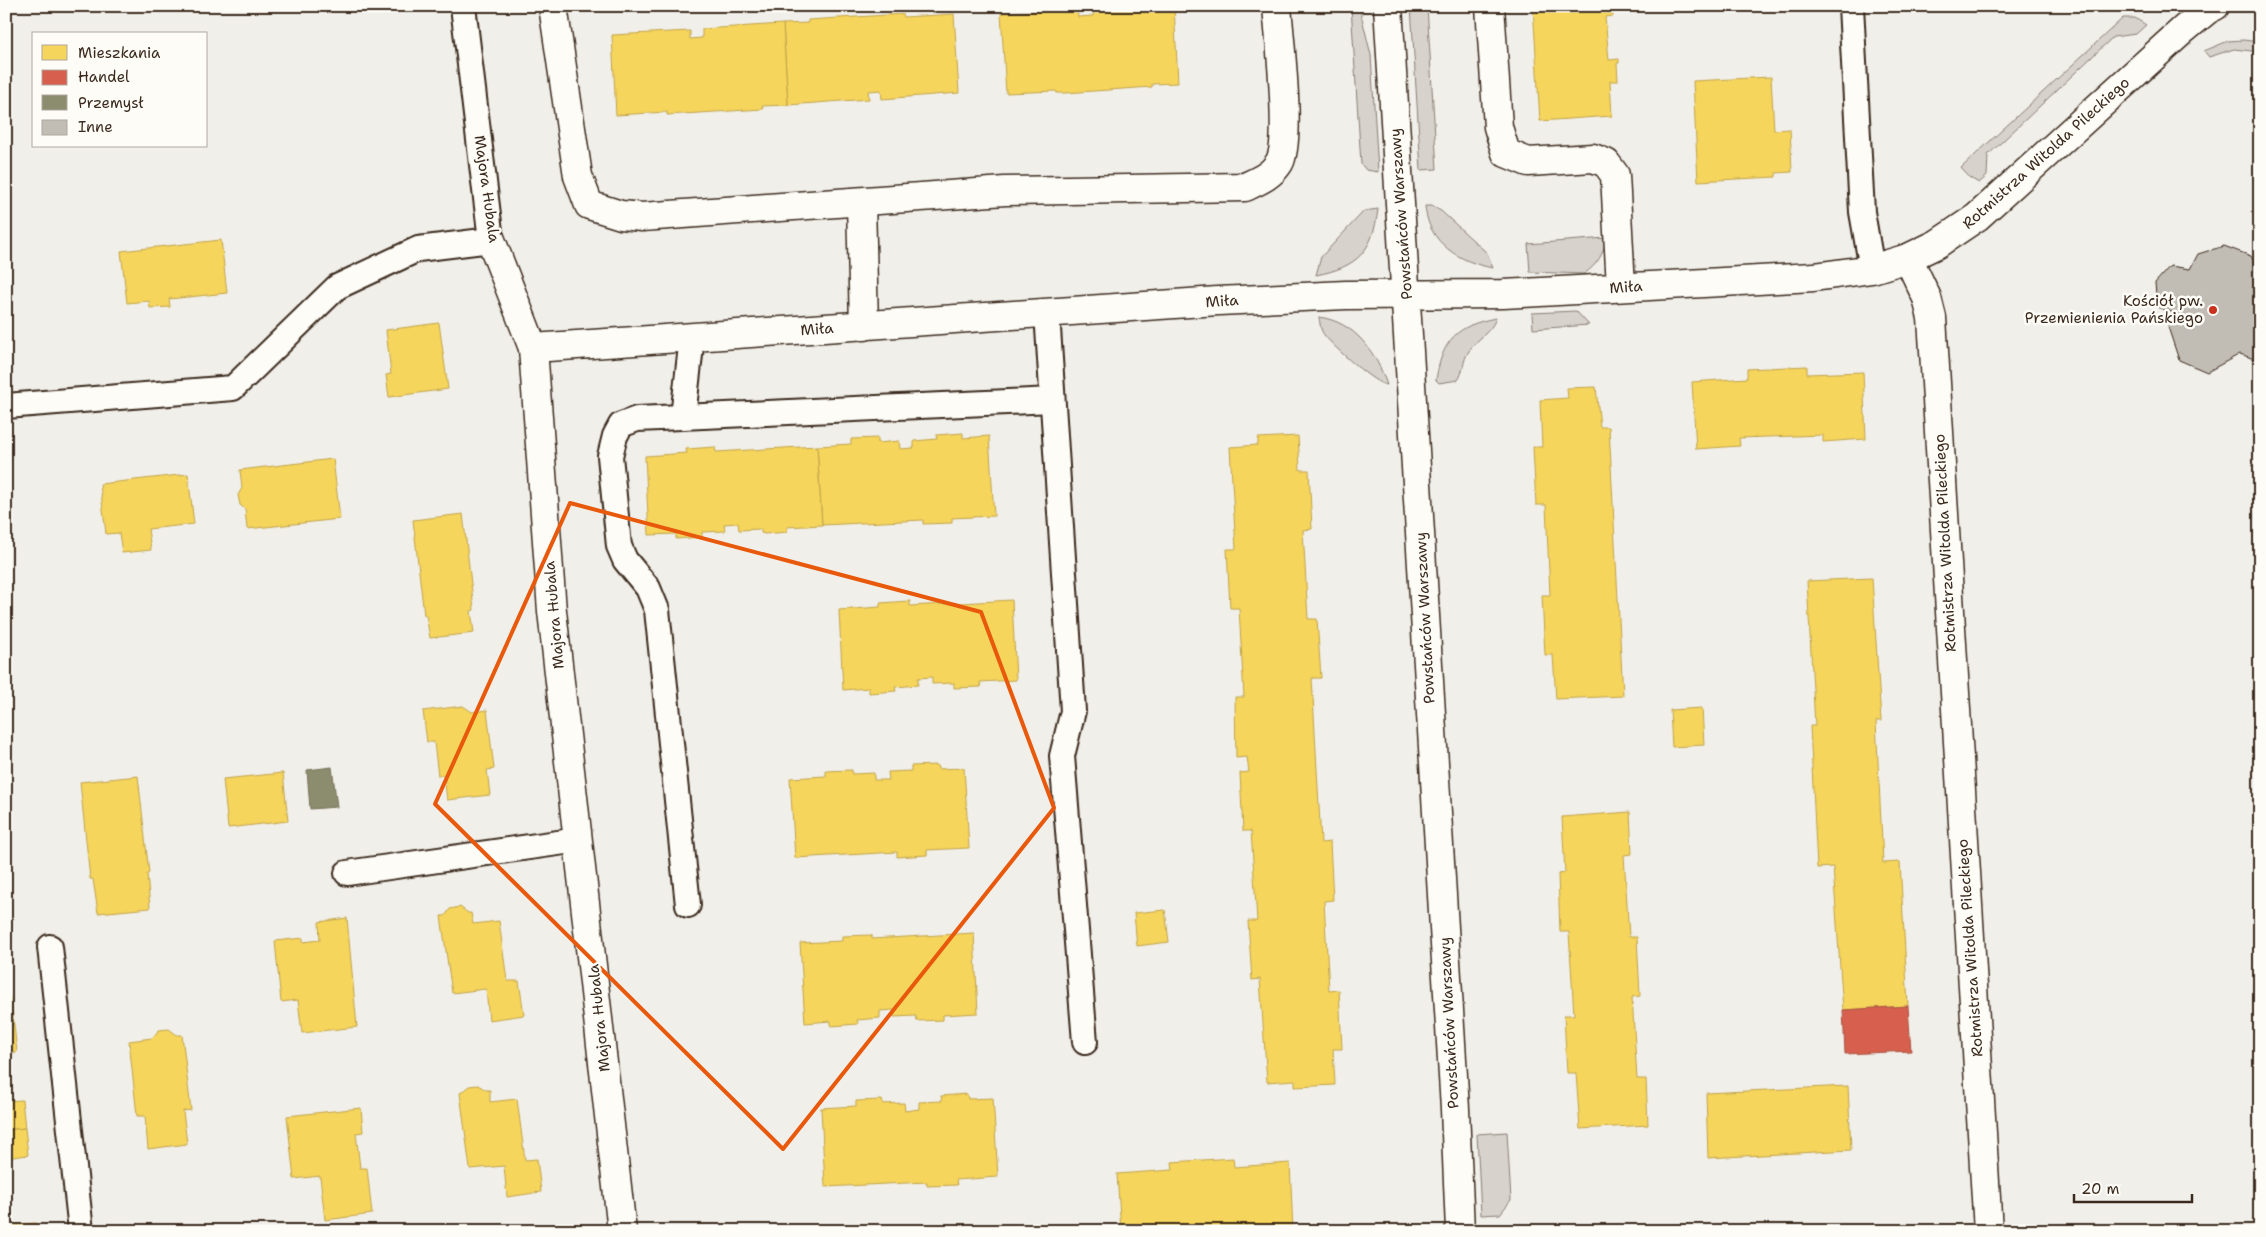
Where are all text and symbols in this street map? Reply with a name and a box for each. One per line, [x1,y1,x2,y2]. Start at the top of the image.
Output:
legend [32,32,208,148]
text: Mieszkania [78,43,161,63]
text: Handel [78,67,130,87]
street label: Rotmistrza Witolda Pileckiego [1958,72,2134,234]
text: Przemysł [78,93,144,113]
text: Inne [78,117,113,137]
street label: Powstańców Warszawy [1385,128,1417,300]
street label: Majora Hubala [470,134,505,245]
street label: Miła [1609,276,1644,298]
street label: Miła [1205,290,1240,312]
place label: Kościół pw. Przemienienia Pańskiego [2025,291,2203,328]
marker: Kościół pw. Przemienienia Pańskiego [2207,304,2219,316]
street label: Miła [800,318,835,340]
street label: Rotmistrza Witolda Pileckiego [1929,433,1961,653]
street label: Powstańców Warszawy [1411,532,1439,704]
street label: Majora Hubala [539,560,569,670]
street label: Rotmistrza Witolda Pileckiego [1952,838,1988,1058]
street label: Powstańców Warszawy [1435,937,1463,1109]
street label: Majora Hubala [583,962,615,1073]
scale bar [2074,1172,2191,1204]
text: 20 m [2081,1179,2120,1199]

